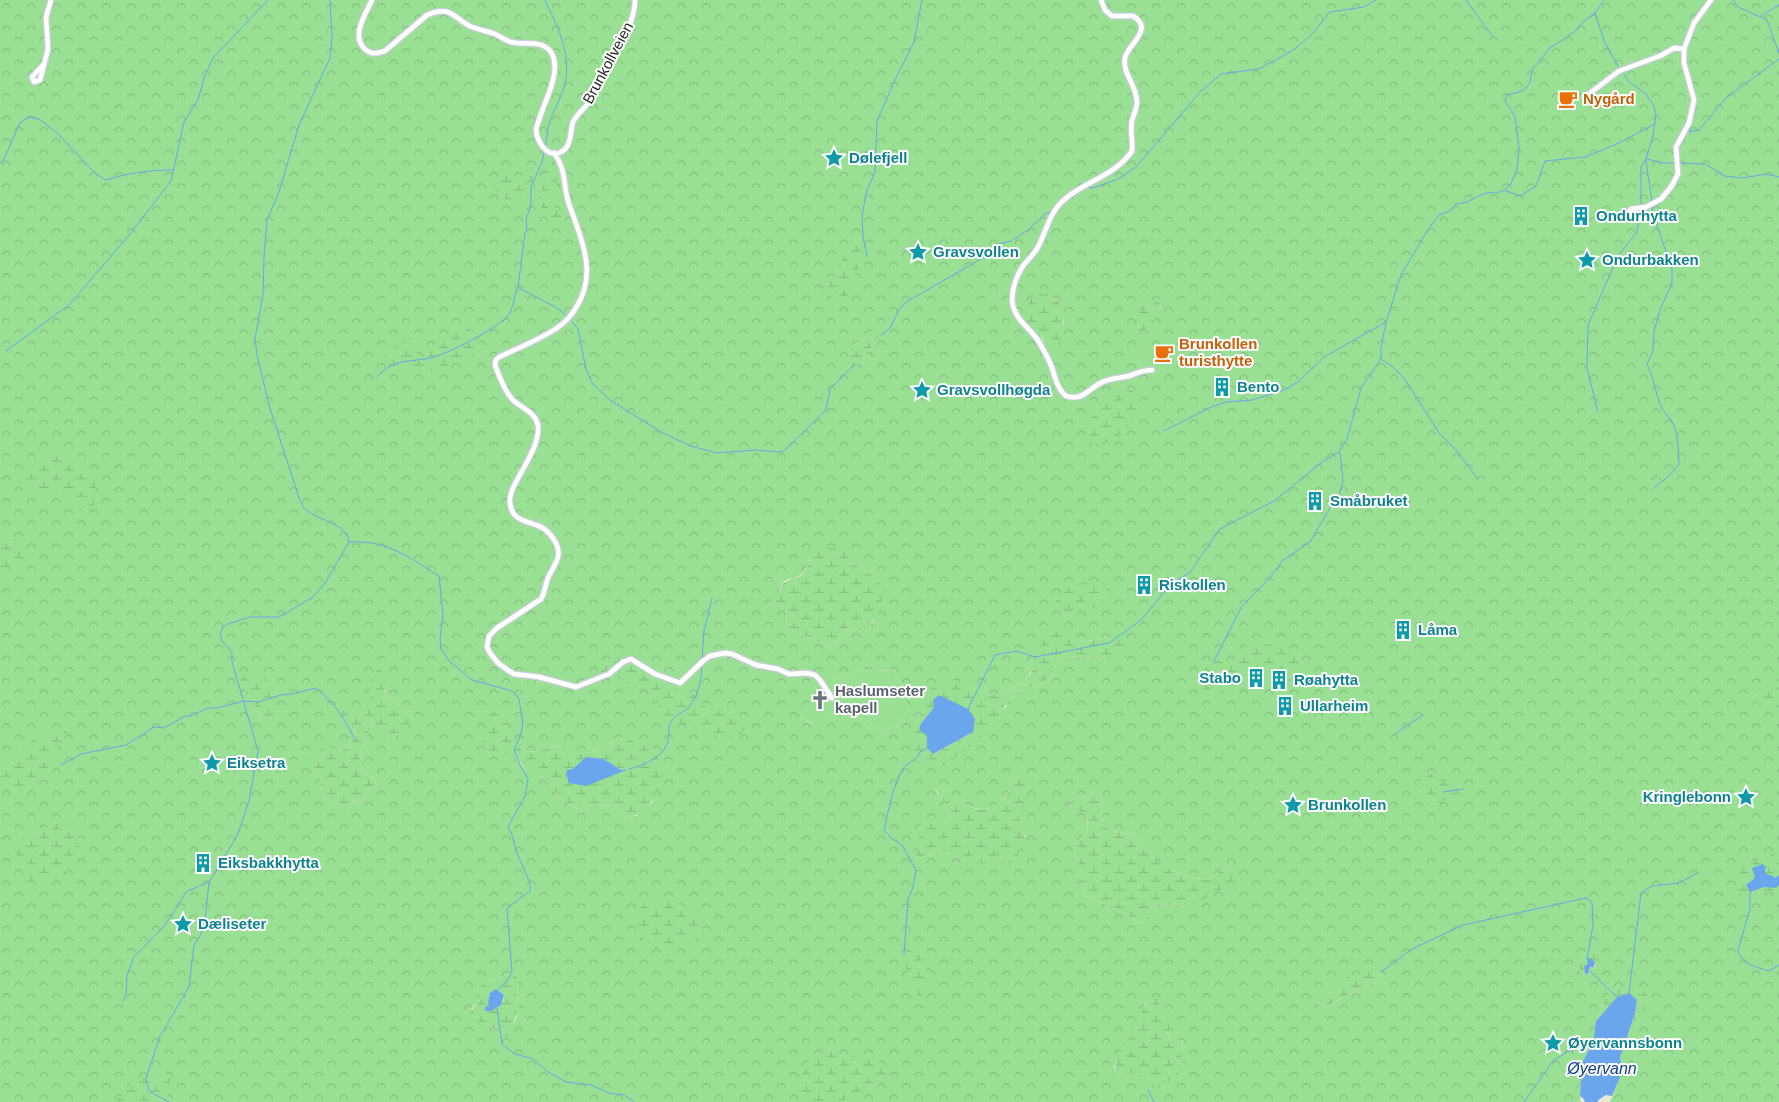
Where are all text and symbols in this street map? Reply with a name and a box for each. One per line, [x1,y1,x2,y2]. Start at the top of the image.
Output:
street label: Brunkollveien [579,19,636,107]
cafe icon: Nygård [1557,88,1579,110]
place label: Nygård [1583,90,1635,107]
place icon: Dølefjell [823,147,845,169]
place label: Dølefjell [849,149,907,166]
building icon: Ondurhytta [1570,205,1592,227]
place label: Ondurhytta [1596,207,1677,224]
place icon: Gravsvollen [907,241,929,263]
place label: Gravsvollen [933,243,1019,260]
place icon: Ondurbakken [1576,249,1598,271]
place label: Ondurbakken [1602,251,1699,268]
place label: Brunkollen turisthytte [1179,335,1257,369]
cafe icon: Brunkollen turisthytte [1153,342,1175,364]
building icon: Bento [1211,376,1233,398]
place label: Bento [1237,378,1280,395]
place icon: Gravsvollhøgda [911,379,933,401]
place label: Gravsvollhøgda [937,381,1051,398]
building icon: Småbruket [1304,490,1326,512]
place label: Småbruket [1330,492,1408,509]
building icon: Riskollen [1133,574,1155,596]
place label: Riskollen [1159,576,1226,593]
building icon: Låma [1392,619,1414,641]
place label: Låma [1418,621,1458,638]
building icon: Stabo [1245,667,1267,689]
place label: Stabo [1199,669,1241,686]
building icon: Røahytta [1268,669,1290,691]
place label: Røahytta [1294,671,1359,688]
place label: Haslumseter kapell [835,682,925,716]
church icon: Haslumseter kapell [809,689,831,711]
building icon: Ullarheim [1274,695,1296,717]
place label: Ullarheim [1300,697,1368,714]
place icon: Eiksetra [201,752,223,774]
place label: Eiksetra [227,754,286,771]
place icon: Kringlebonn [1735,786,1757,808]
place label: Kringlebonn [1643,788,1731,805]
place icon: Brunkollen [1282,794,1304,816]
place label: Brunkollen [1308,796,1386,813]
building icon: Eiksbakkhytta [192,852,214,874]
place label: Eiksbakkhytta [218,854,320,871]
place icon: Dæliseter [172,913,194,935]
place label: Dæliseter [198,915,267,932]
place icon: Øyervannsbonn [1542,1032,1564,1054]
place label: Øyervannsbonn [1568,1034,1682,1051]
water label: Øyervann [1566,1060,1637,1077]

